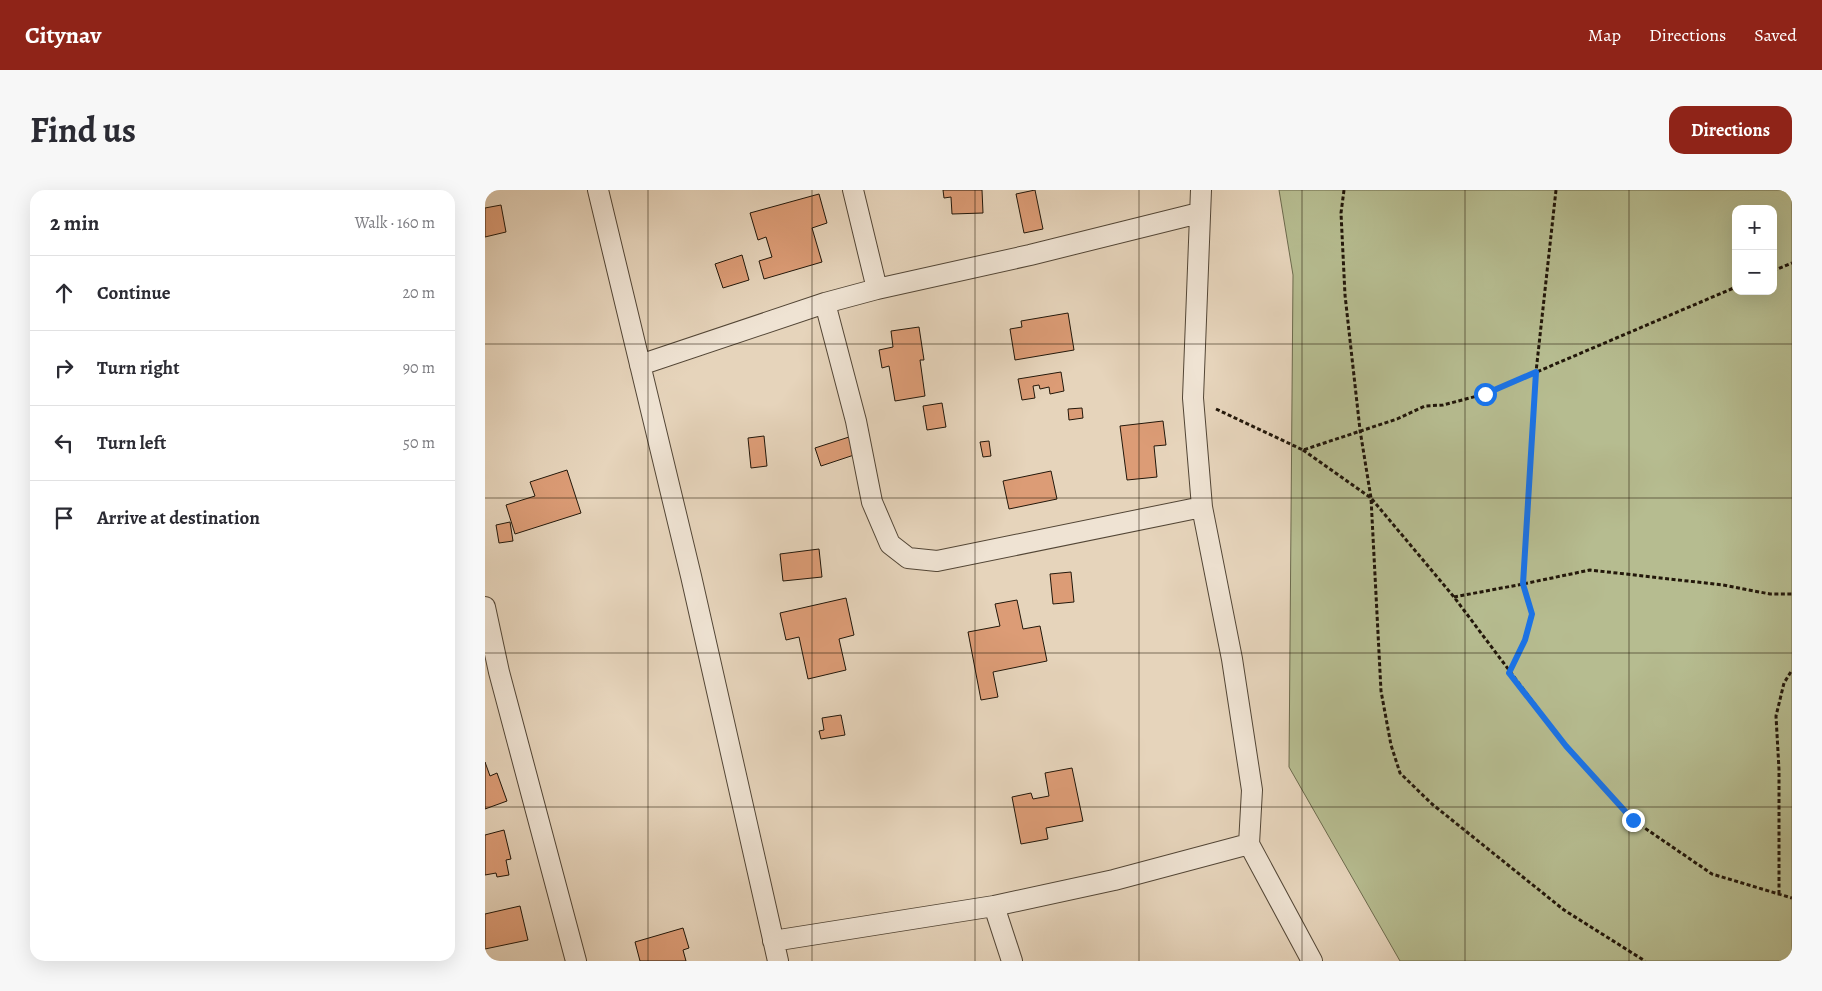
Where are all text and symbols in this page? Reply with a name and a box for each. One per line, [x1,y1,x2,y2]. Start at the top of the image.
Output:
text: Citynav [25,19,101,51]
text: Map [1588,23,1621,47]
text: Directions [1649,23,1726,47]
text: Saved [1754,23,1797,47]
text: Find us [30,106,136,154]
button: Directions [1669,106,1792,154]
map controls [1732,205,1777,295]
button: + [1732,205,1777,250]
text: 2 min [50,209,99,237]
text: Walk · 160 m [355,212,435,234]
button: − [1732,250,1777,295]
icon: ahead [50,279,78,307]
text: Continue [97,280,171,306]
text: 20 m [402,282,435,304]
icon: right [50,354,78,382]
text: Turn right [97,355,179,381]
text: 90 m [403,357,435,379]
route start [1474,383,1497,406]
icon: left [50,429,78,457]
text: Turn left [97,430,166,456]
text: 50 m [403,432,435,454]
icon: arrive [50,504,78,532]
text: Arrive at destination [97,505,260,531]
route end [1622,809,1645,832]

